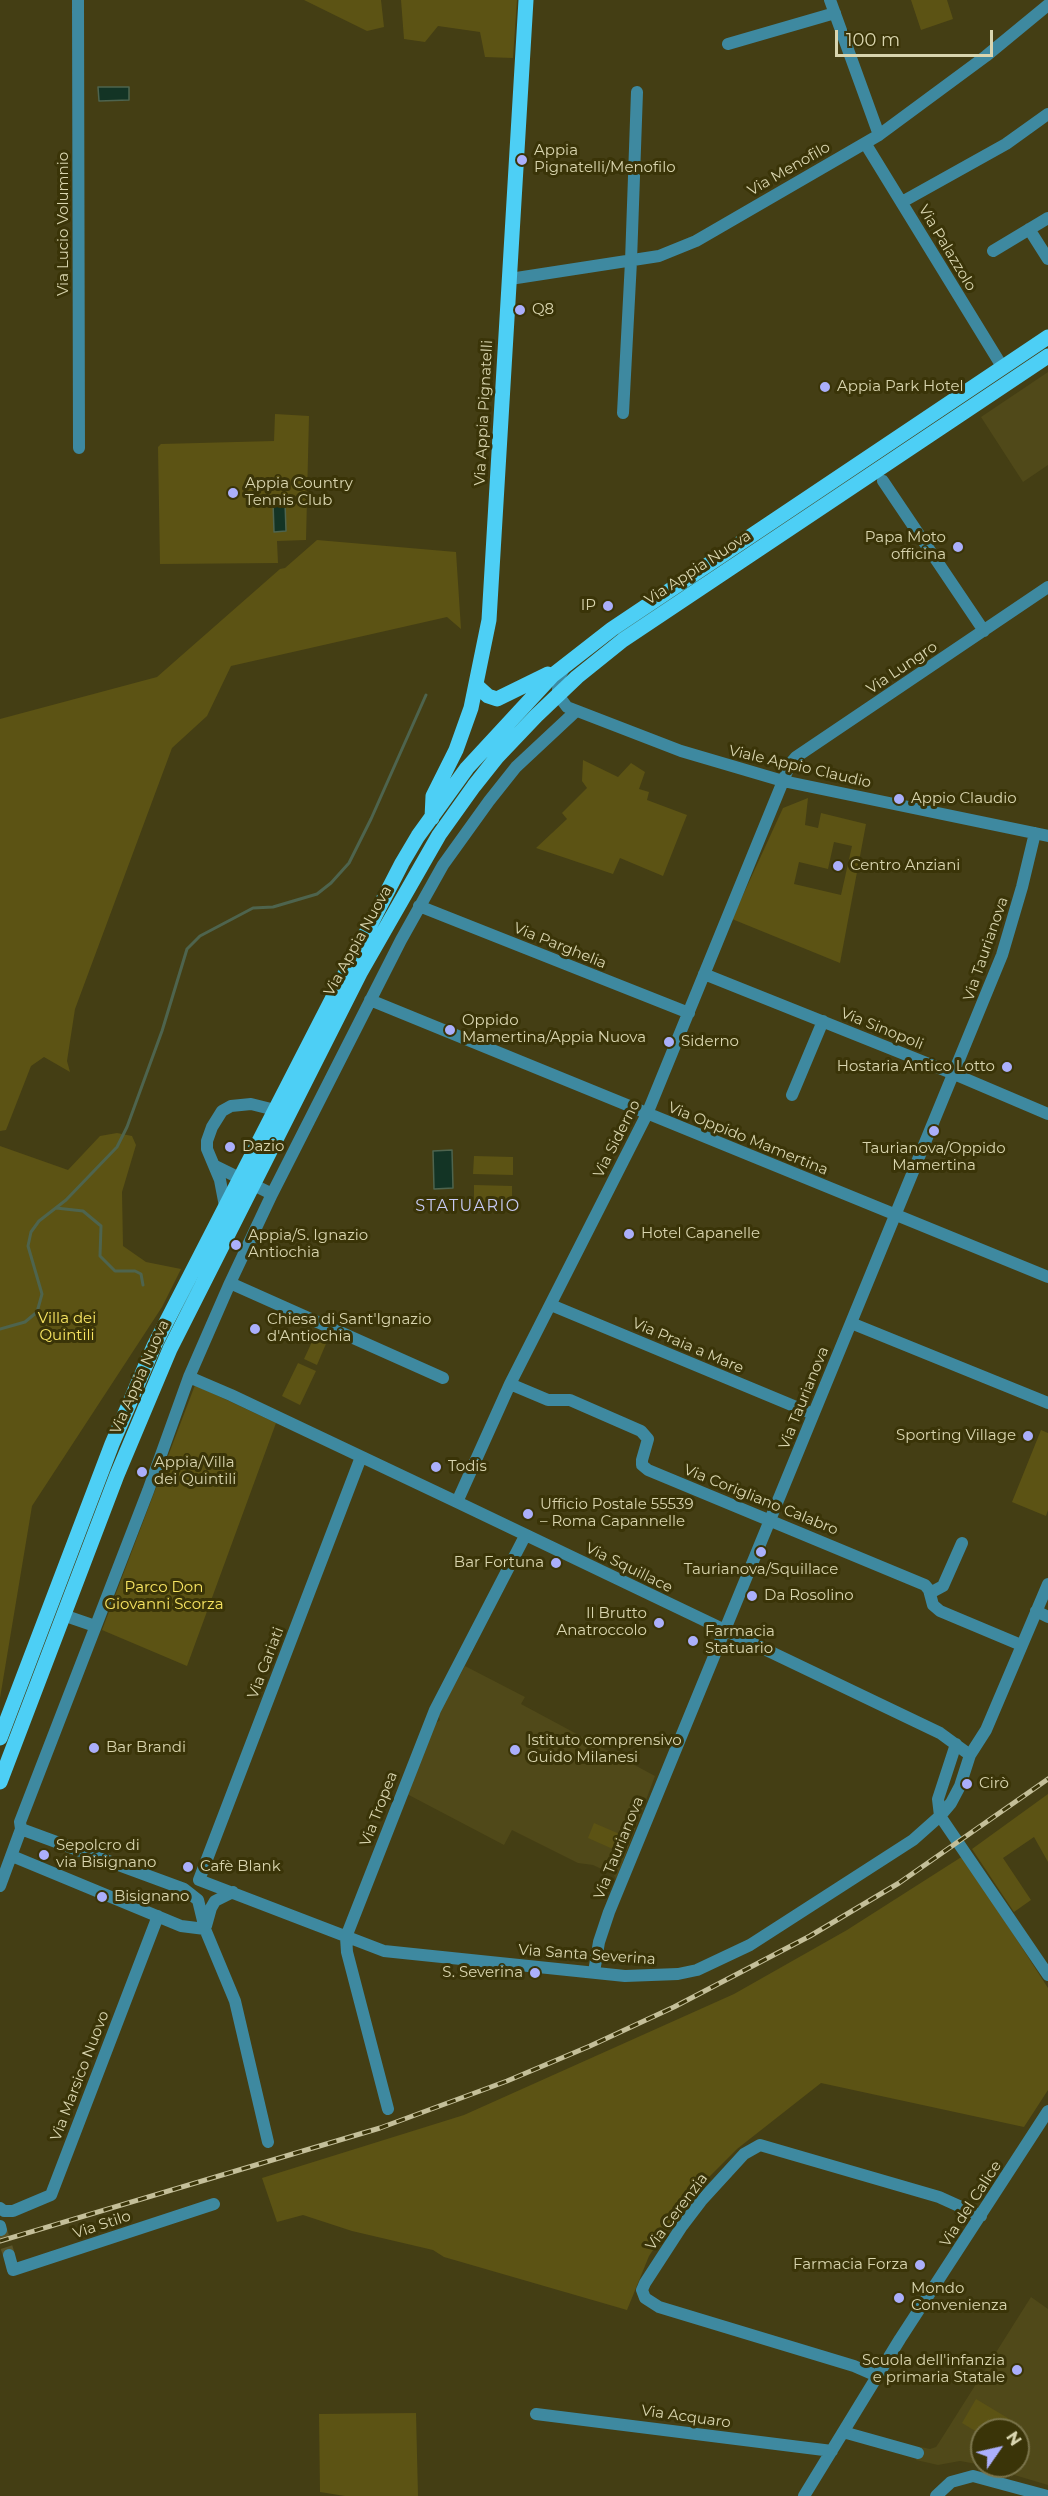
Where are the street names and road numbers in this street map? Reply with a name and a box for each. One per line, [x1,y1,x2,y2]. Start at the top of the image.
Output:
street label: Via Menofilo [744,138,834,200]
street label: Via Lucio Volumnio [55,152,73,296]
street label: Via Palazzolo [914,202,980,294]
street label: Via Appia Pignatelli [471,340,497,486]
street label: Via Appia Nuova [641,527,755,609]
street label: Via Lungro [863,638,941,698]
street label: Viale Appio Claudio [727,742,873,792]
street label: Via Appia Nuova [320,883,396,999]
street label: Via Taurianova [960,895,1012,1003]
street label: Via Parghelia [511,919,609,973]
street label: Via Sinopoli [838,1004,926,1054]
street label: Via Siderno [590,1097,644,1181]
street label: Via Oppido Mamertina [665,1099,831,1179]
street label: Via Praia a Mare [630,1314,746,1378]
street label: Via Appia Nuova [107,1317,173,1437]
street label: Via Taurianova [775,1344,833,1452]
street label: Via Corigliano Calabro [681,1461,841,1539]
street label: Via Squillace [582,1539,676,1597]
street label: Via Cariati [244,1625,288,1701]
street label: Via Tropea [357,1769,401,1849]
street label: Via Taurianova [590,1794,648,1902]
street label: Via Santa Severina [518,1941,656,1969]
street label: Via Marsico Nuovo [47,2008,113,2144]
street label: Via del Calice [936,2158,1006,2250]
street label: Via Cerenzia [642,2170,712,2254]
street label: Via Stilo [71,2207,133,2243]
street label: Via Acquaro [640,2402,732,2432]

